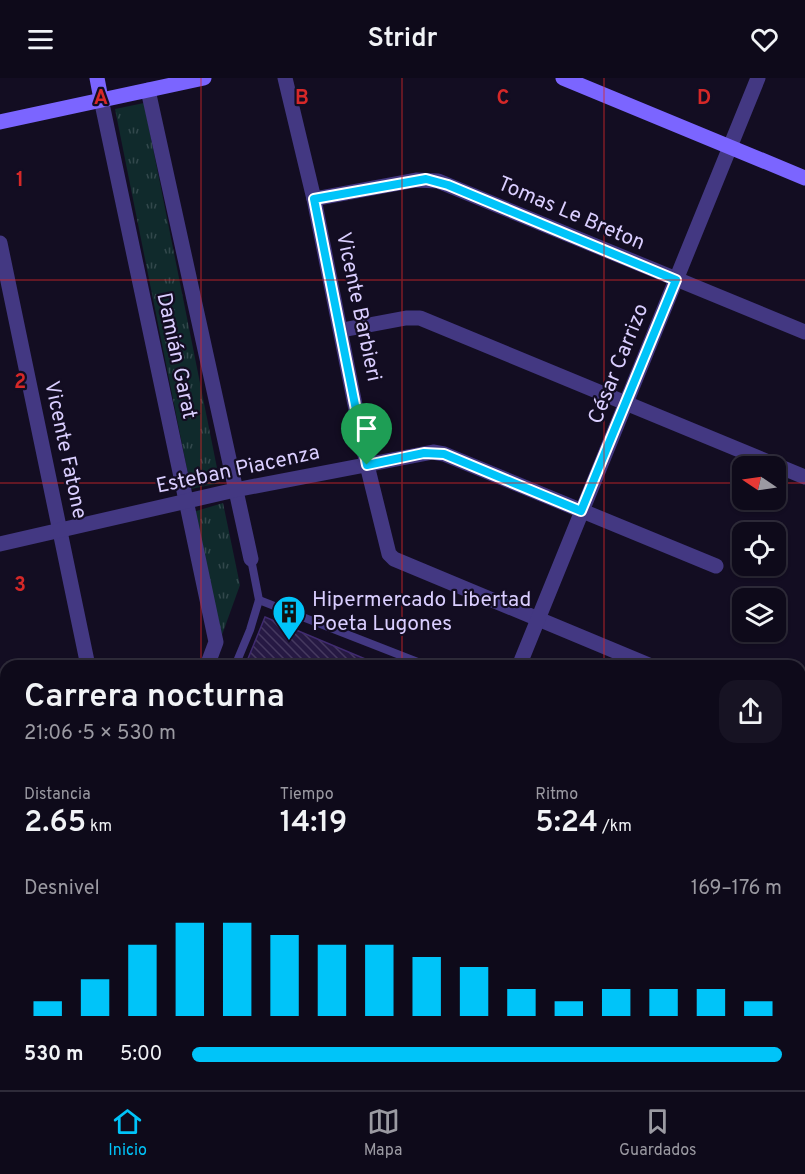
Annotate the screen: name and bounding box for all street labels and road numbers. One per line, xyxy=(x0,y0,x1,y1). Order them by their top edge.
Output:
street label: Tomas Le Breton xyxy=(493,171,649,257)
street label: Vicente Barbieri xyxy=(329,230,387,384)
street label: Damián Garat xyxy=(149,290,203,422)
street label: César Carrizo xyxy=(583,300,655,428)
street label: Vicente Fatone xyxy=(37,379,93,521)
street label: Esteban Piacenza xyxy=(154,439,322,501)

